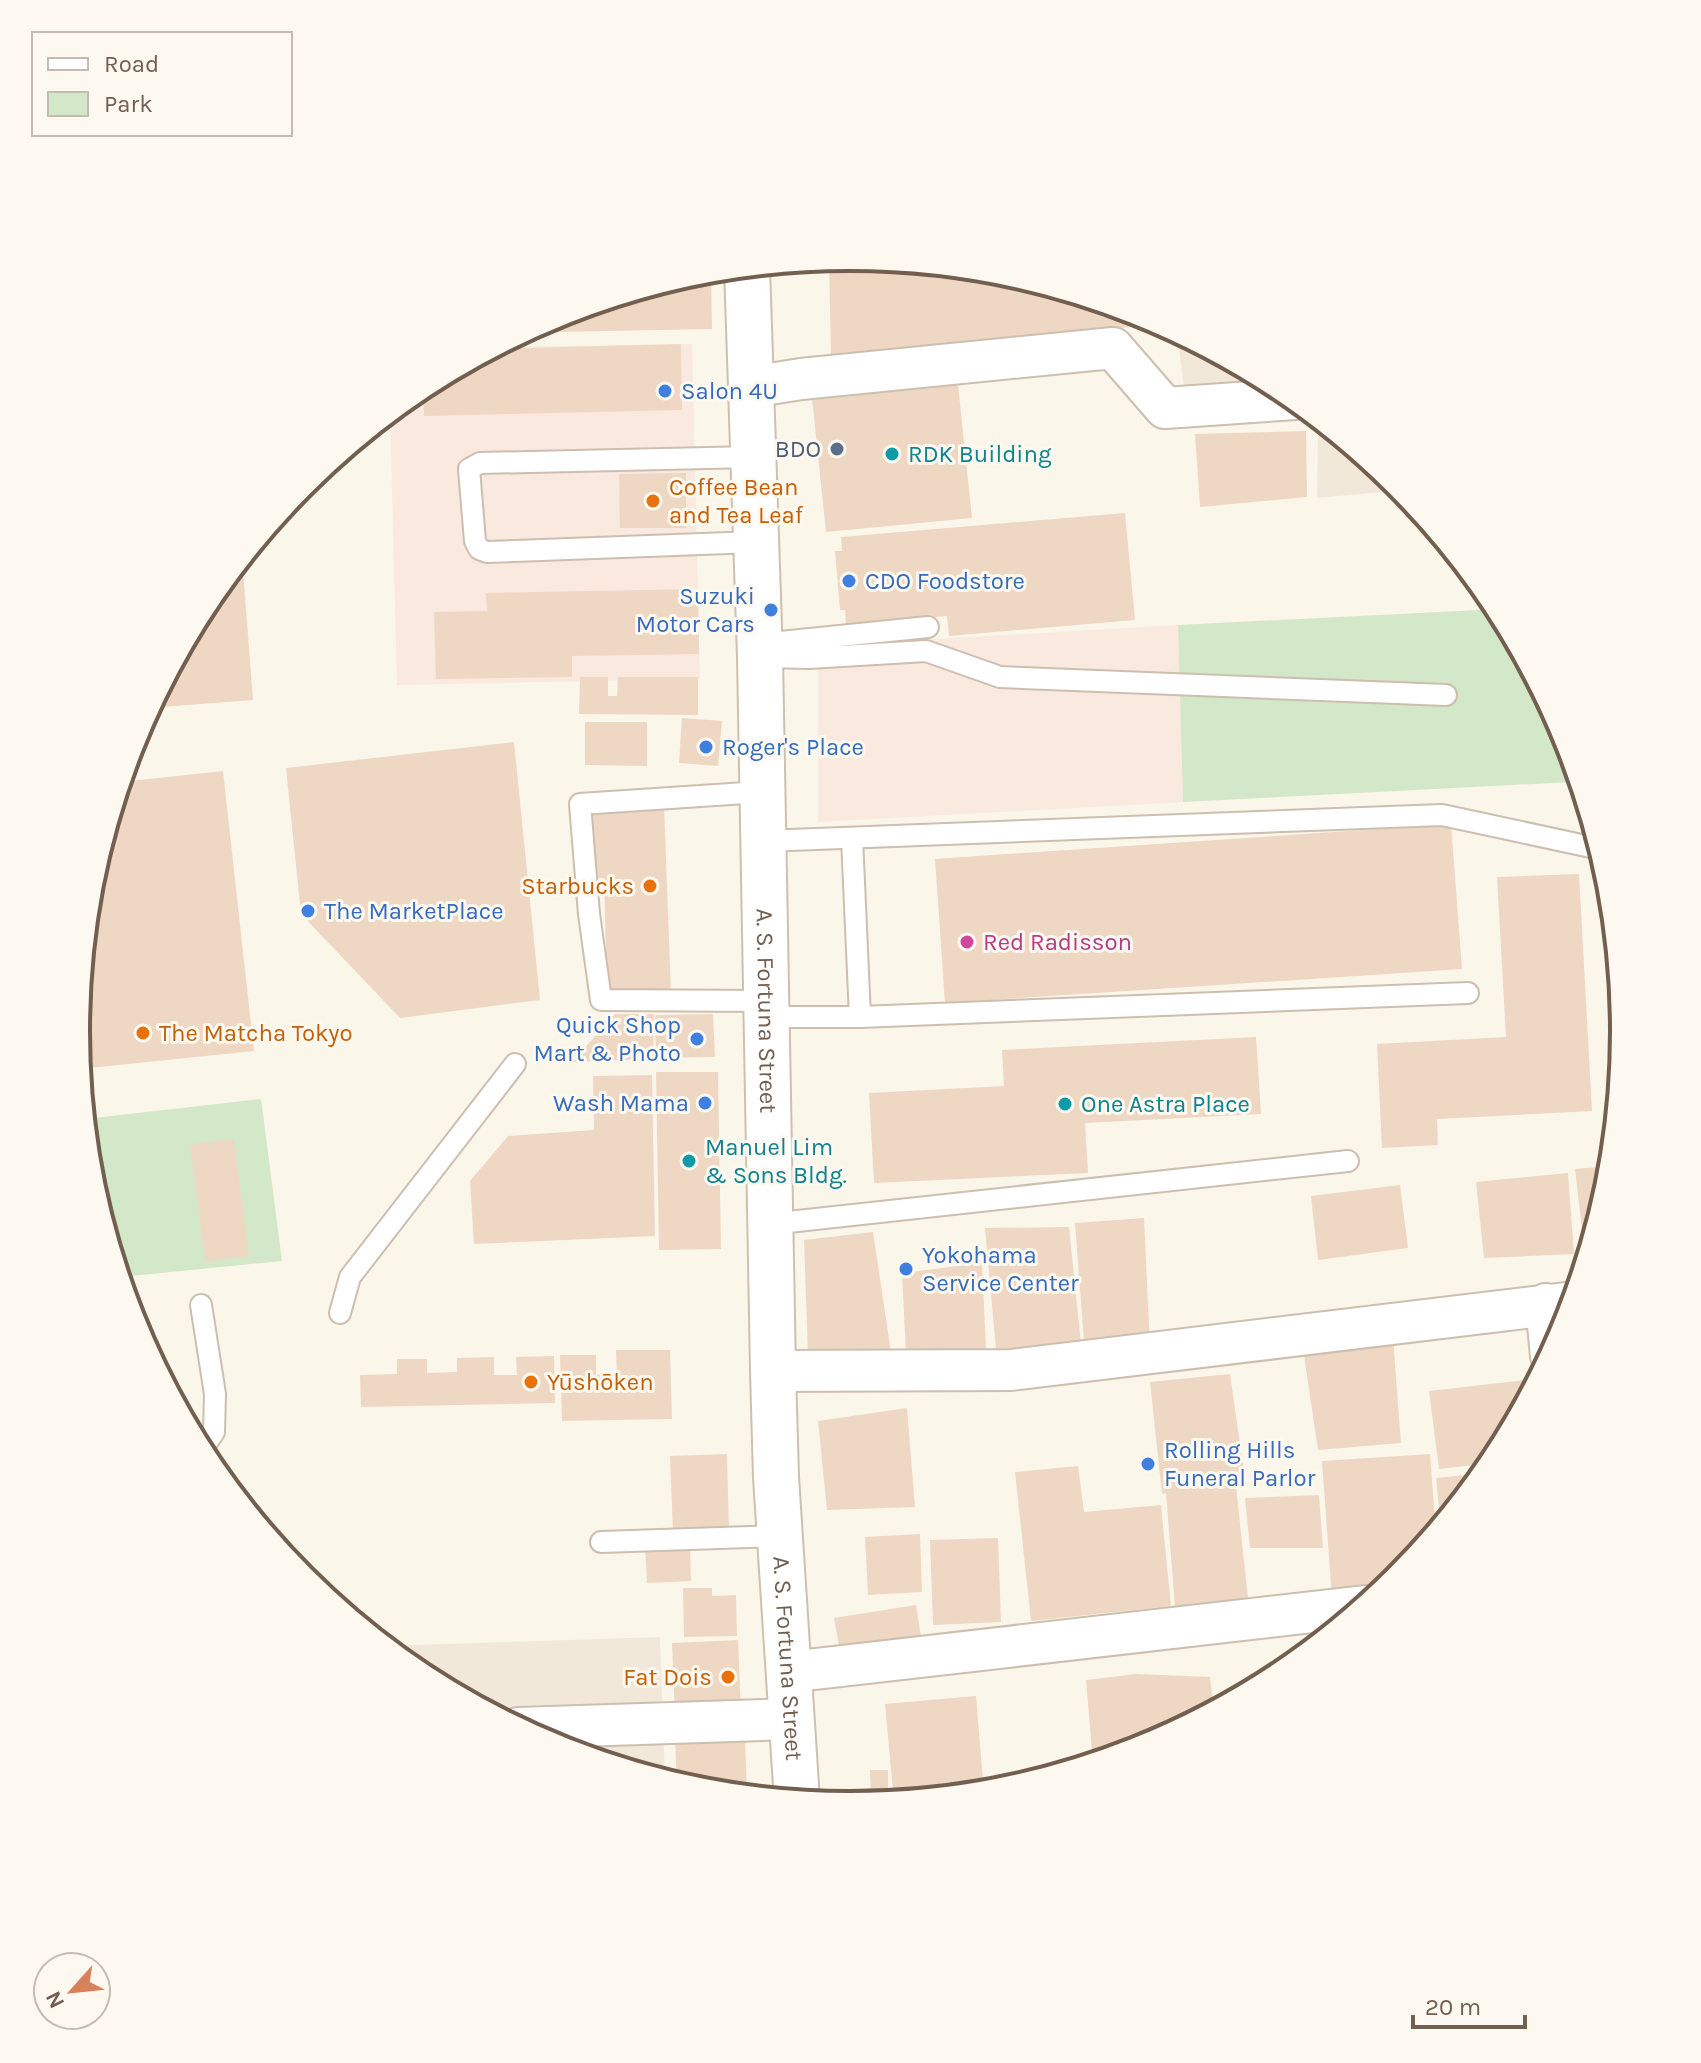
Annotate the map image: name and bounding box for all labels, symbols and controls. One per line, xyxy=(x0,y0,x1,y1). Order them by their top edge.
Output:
legend xyxy=(32,32,292,136)
text: Road xyxy=(104,50,159,78)
text: Park xyxy=(104,90,153,118)
place label: Salon 4U xyxy=(681,377,778,405)
marker: Salon 4U xyxy=(656,382,674,400)
place label: BDO xyxy=(775,435,821,463)
marker: BDO xyxy=(828,440,846,458)
place label: RDK Building xyxy=(908,440,1052,468)
marker: RDK Building xyxy=(883,445,901,463)
place label: Coffee Bean and Tea Leaf xyxy=(669,473,804,529)
marker: Coffee Bean and Tea Leaf xyxy=(644,492,662,510)
place label: CDO Foodstore xyxy=(865,567,1025,595)
marker: CDO Foodstore xyxy=(840,572,858,590)
place label: Suzuki Motor Cars xyxy=(636,582,755,638)
marker: Suzuki Motor Cars xyxy=(762,601,780,619)
place label: Roger's Place xyxy=(722,733,864,761)
marker: Roger's Place xyxy=(697,738,715,756)
place label: Starbucks xyxy=(521,872,634,900)
marker: Starbucks xyxy=(641,877,659,895)
place label: The MarketPlace xyxy=(324,897,504,925)
marker: The MarketPlace xyxy=(299,902,317,920)
street label: A. S. Fortuna Street xyxy=(751,908,782,1113)
place label: Red Radisson xyxy=(983,928,1132,956)
marker: Red Radisson xyxy=(958,933,976,951)
place label: Quick Shop Mart & Photo xyxy=(533,1011,681,1067)
place label: The Matcha Tokyo xyxy=(159,1019,353,1047)
marker: The Matcha Tokyo xyxy=(134,1024,152,1042)
marker: Quick Shop Mart & Photo xyxy=(688,1030,706,1048)
place label: Wash Mama xyxy=(553,1089,689,1117)
place label: One Astra Place xyxy=(1081,1090,1250,1118)
marker: Wash Mama xyxy=(696,1094,714,1112)
marker: One Astra Place xyxy=(1056,1095,1074,1113)
place label: Manuel Lim & Sons Bldg. xyxy=(705,1133,847,1189)
marker: Manuel Lim & Sons Bldg. xyxy=(680,1152,698,1170)
place label: Yokohama Service Center xyxy=(922,1241,1079,1297)
marker: Yokohama Service Center xyxy=(897,1260,915,1278)
place label: Yūshōken xyxy=(547,1368,654,1396)
marker: Yūshōken xyxy=(522,1373,540,1391)
place label: Rolling Hills Funeral Parlor xyxy=(1164,1436,1316,1492)
marker: Rolling Hills Funeral Parlor xyxy=(1139,1455,1157,1473)
street label: A. S. Fortuna Street xyxy=(767,1555,808,1761)
place label: Fat Dois xyxy=(623,1663,712,1691)
marker: Fat Dois xyxy=(719,1668,737,1686)
north arrow xyxy=(32,1951,112,2031)
scale bar xyxy=(1413,1979,1525,2029)
text: N xyxy=(40,1987,70,2013)
text: 20 m xyxy=(1425,1993,1481,2021)

